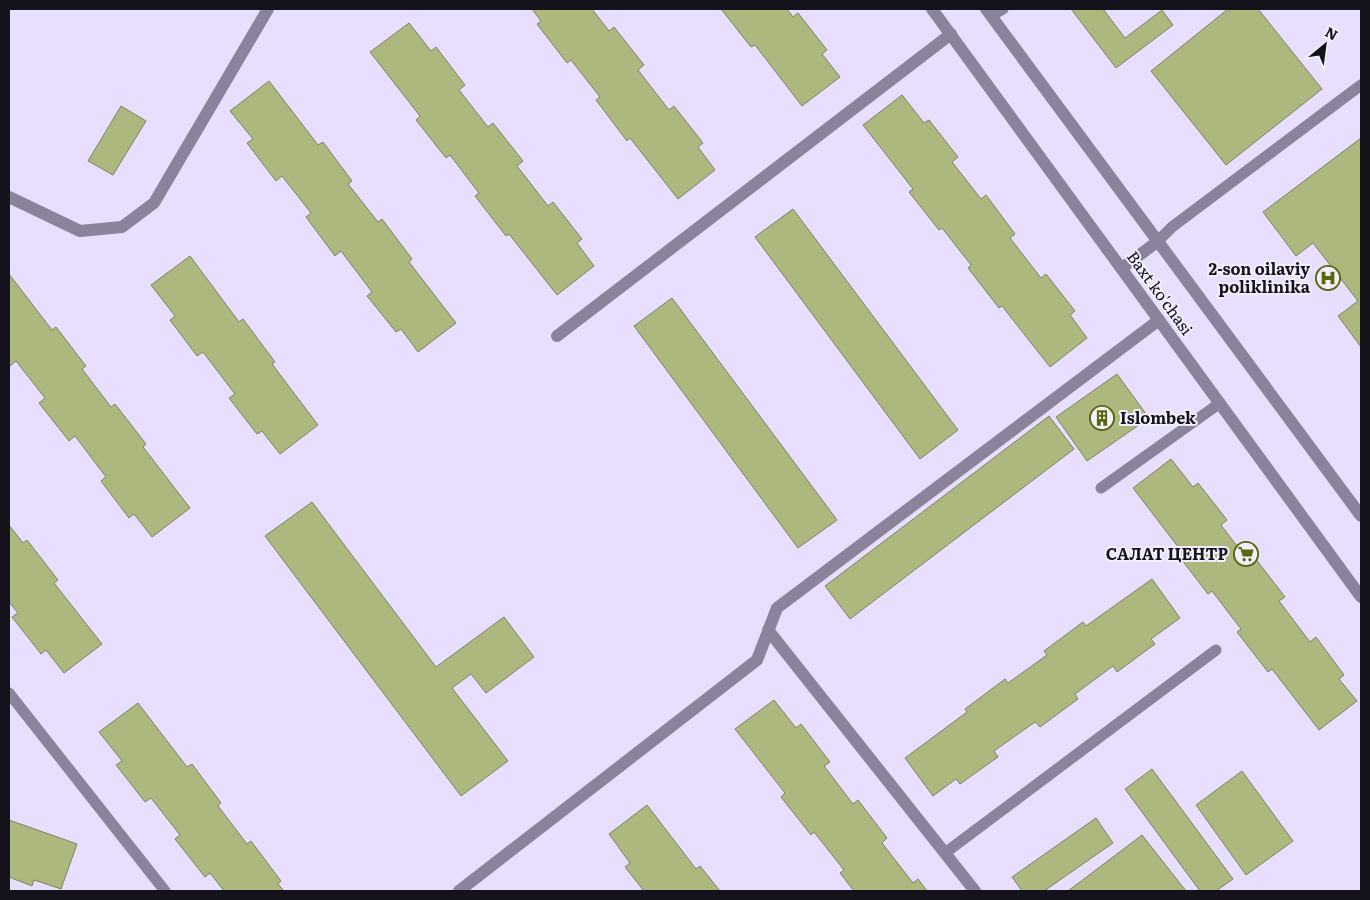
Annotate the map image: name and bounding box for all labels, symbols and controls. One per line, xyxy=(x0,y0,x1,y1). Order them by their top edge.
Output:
north arrow xyxy=(1300,20,1350,70)
text: N xyxy=(1322,21,1342,44)
street label: Baxt ko'chasi xyxy=(1122,245,1200,340)
place label: 2-son oilaviy poliklinika xyxy=(1209,256,1311,298)
hospital icon: 2-son oilaviy poliklinika xyxy=(1315,265,1341,291)
building icon: Islombek xyxy=(1089,405,1115,431)
place label: Islombek xyxy=(1120,405,1196,429)
place label: САЛАТ ЦЕНТР xyxy=(1106,541,1229,565)
supermarket icon: САЛАТ ЦЕНТР xyxy=(1233,541,1259,567)

